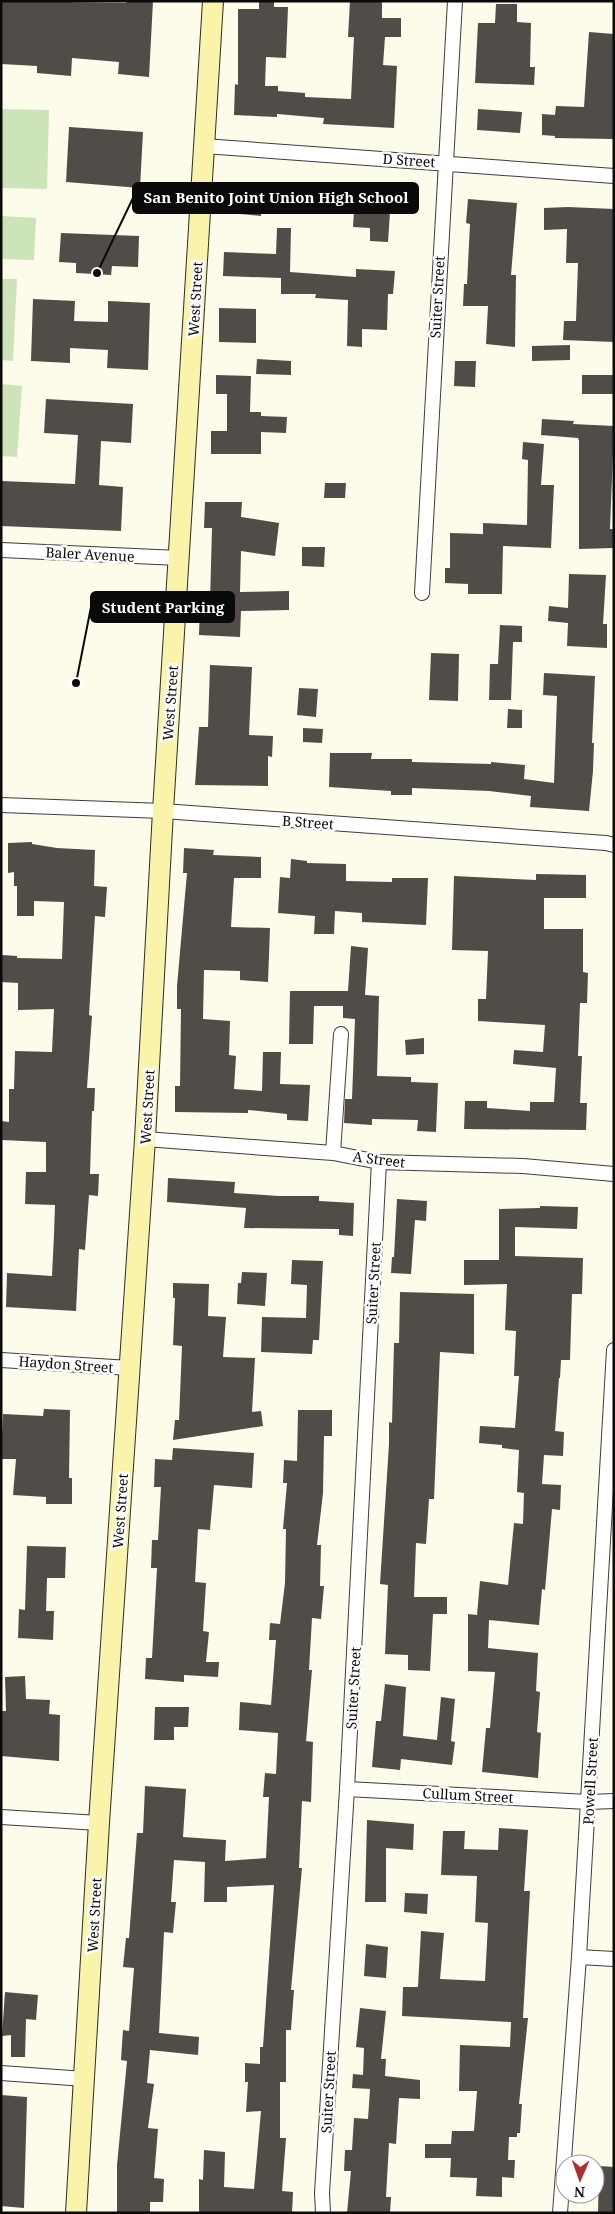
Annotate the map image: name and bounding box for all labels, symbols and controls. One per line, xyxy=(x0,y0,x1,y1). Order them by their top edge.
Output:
street label: D Street xyxy=(382,149,436,171)
callout: San Benito Joint Union High School xyxy=(133,183,418,213)
text: San Benito Joint Union High School xyxy=(144,187,409,207)
street label: Suiter Street xyxy=(425,255,449,339)
street label: West Street xyxy=(184,261,206,337)
street label: Baler Avenue xyxy=(45,542,135,566)
callout: Student Parking xyxy=(91,592,234,622)
text: Student Parking xyxy=(102,597,225,617)
street label: West Street xyxy=(158,665,182,741)
street label: B Street xyxy=(281,811,335,833)
street label: West Street xyxy=(136,1069,158,1145)
street label: A Street xyxy=(352,1146,406,1172)
street label: Suiter Street xyxy=(361,1241,385,1325)
street label: Haydon Street xyxy=(18,1351,114,1377)
street label: West Street xyxy=(108,1473,132,1549)
street label: Suiter Street xyxy=(341,1646,365,1730)
street label: Powell Street xyxy=(578,1737,602,1825)
street label: Cullum Street xyxy=(422,1783,514,1807)
street label: West Street xyxy=(83,1877,105,1953)
street label: Suiter Street xyxy=(316,2050,340,2134)
north arrow xyxy=(555,2154,605,2204)
text: N xyxy=(574,2183,585,2202)

